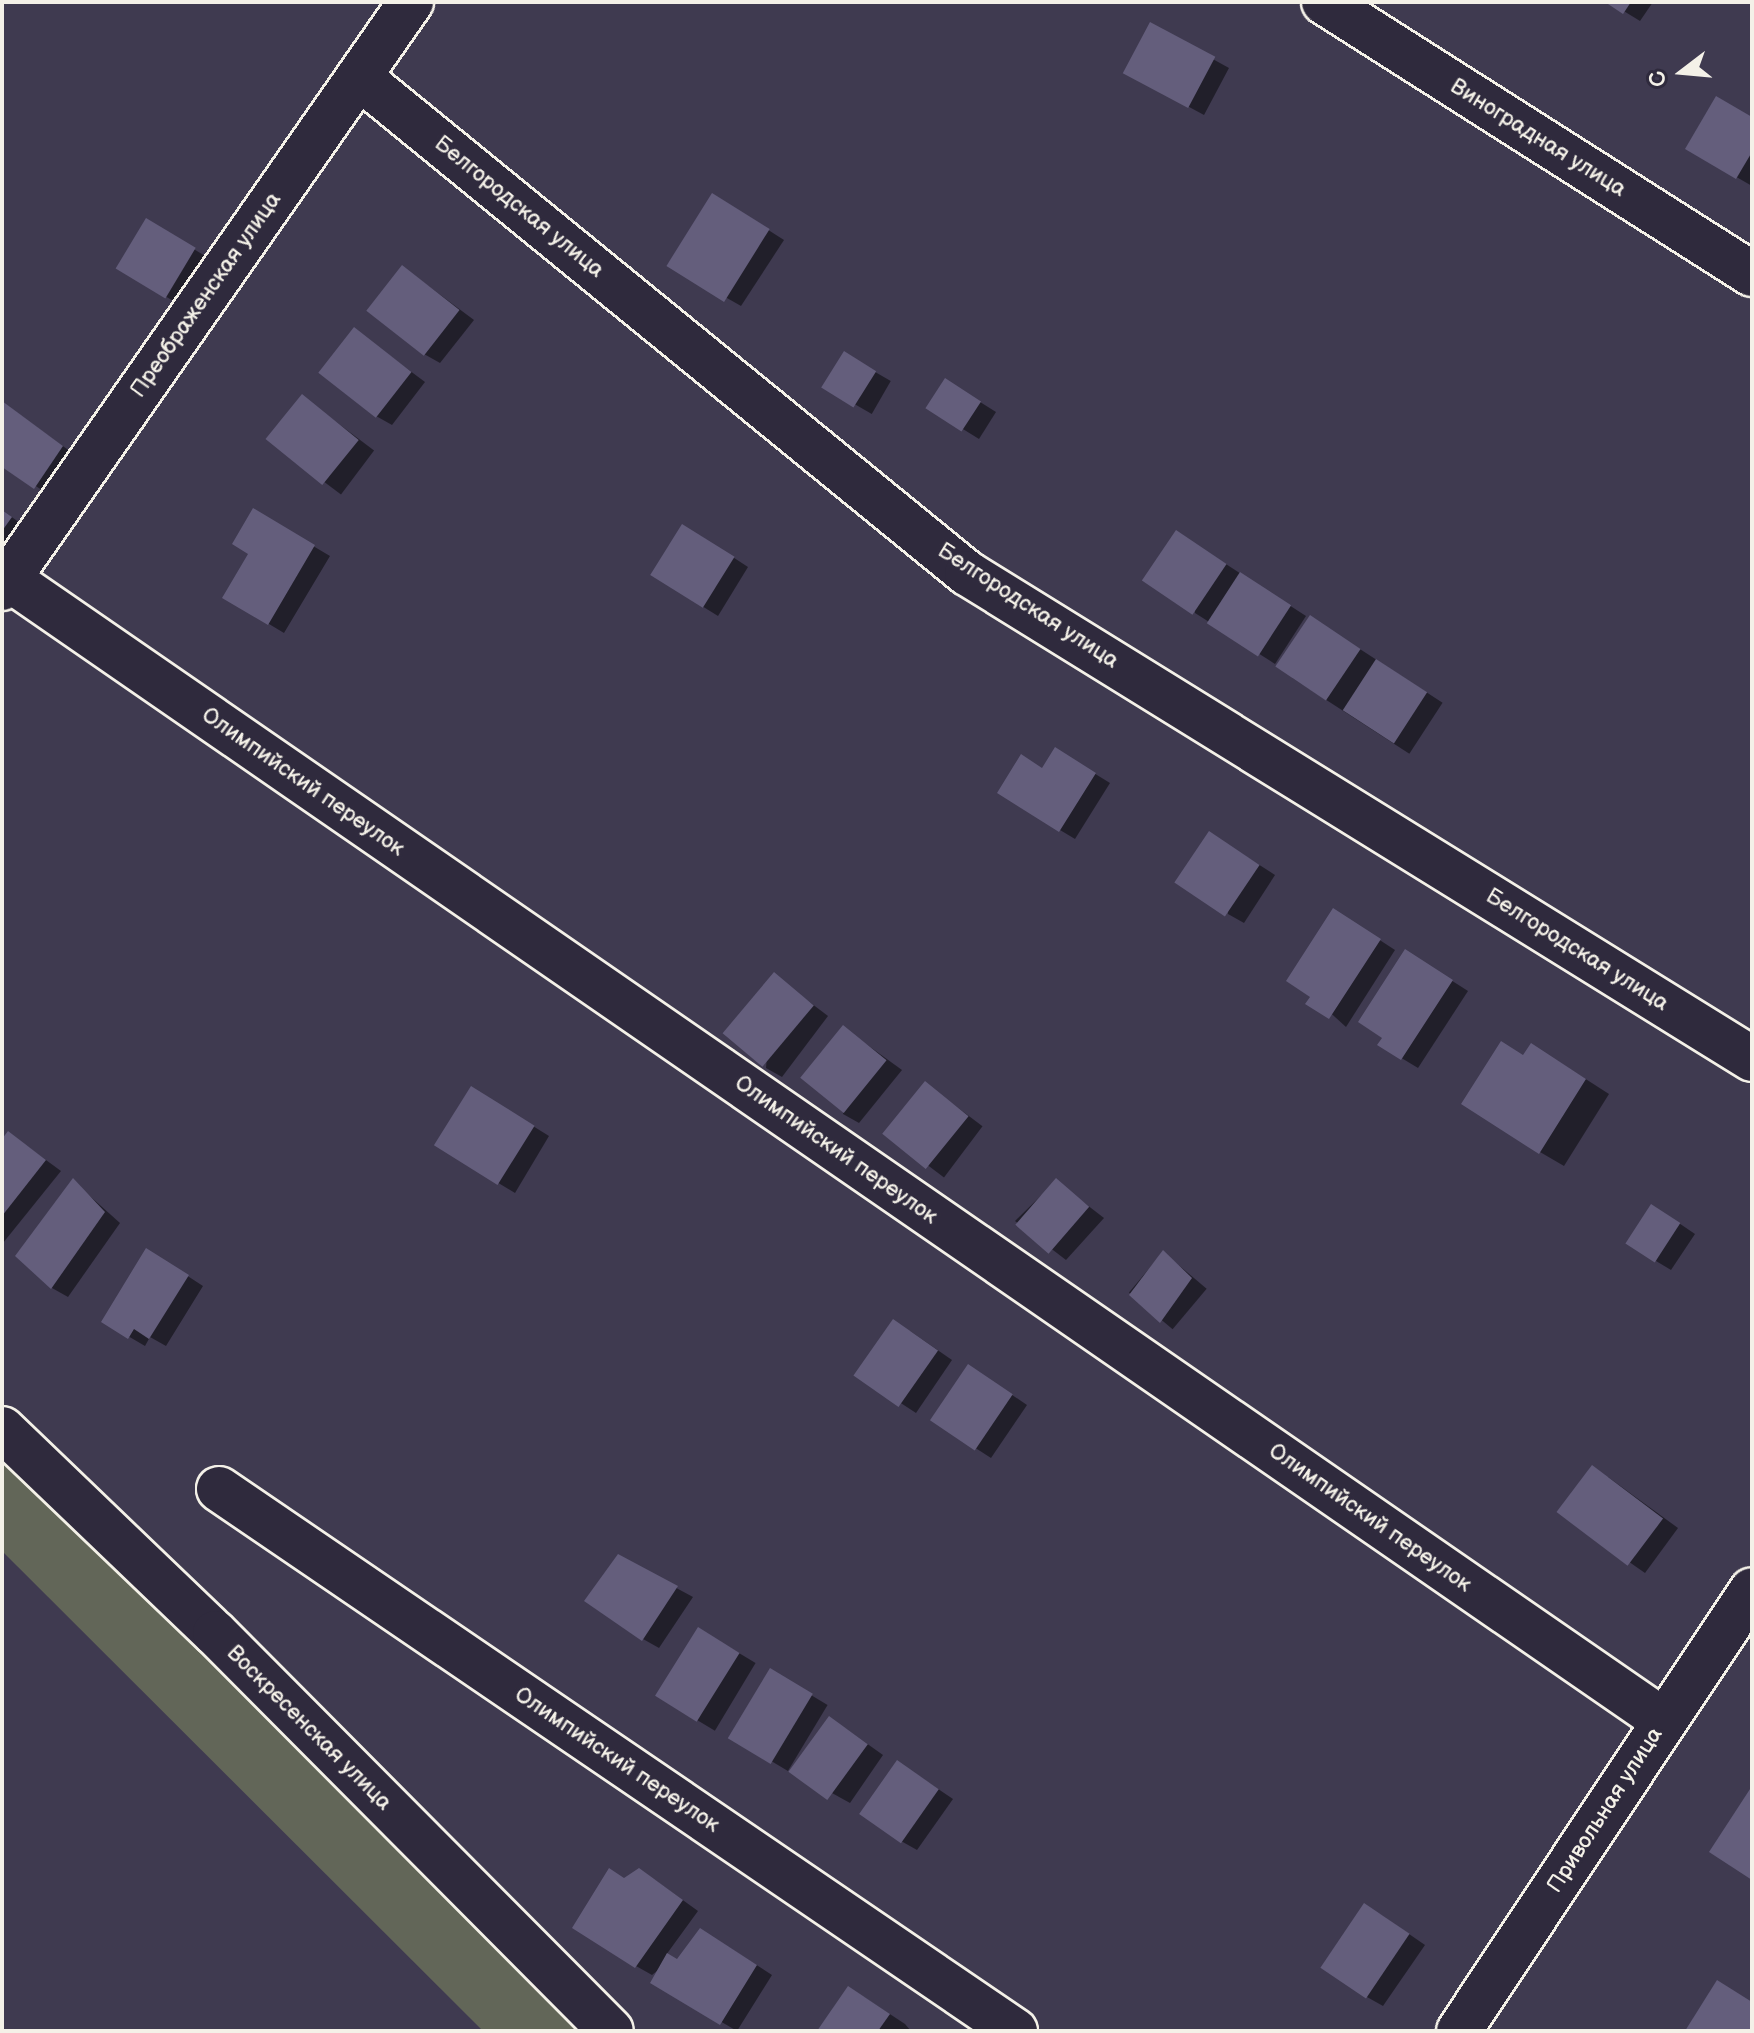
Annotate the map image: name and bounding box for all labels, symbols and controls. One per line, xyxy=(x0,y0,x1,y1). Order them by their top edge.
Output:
north arrow xyxy=(1642,32,1722,112)
text: С xyxy=(1643,68,1674,90)
street label: Виноградная улица xyxy=(1445,73,1631,203)
street label: Белгородская улица xyxy=(429,131,609,283)
street label: Преображенская улица xyxy=(125,187,287,403)
street label: Белгородская улица xyxy=(933,538,1123,674)
street label: Олимпийский переулок xyxy=(197,702,409,862)
street label: Белгородская улица xyxy=(1481,883,1673,1017)
street label: Олимпийский переулок xyxy=(730,1070,942,1230)
street label: Олимпийский переулок xyxy=(1264,1438,1476,1598)
street label: Воскресенская улица xyxy=(221,1640,397,1816)
street label: Олимпийский переулок xyxy=(510,1682,724,1838)
street label: Привольная улица xyxy=(1542,1722,1668,1898)

